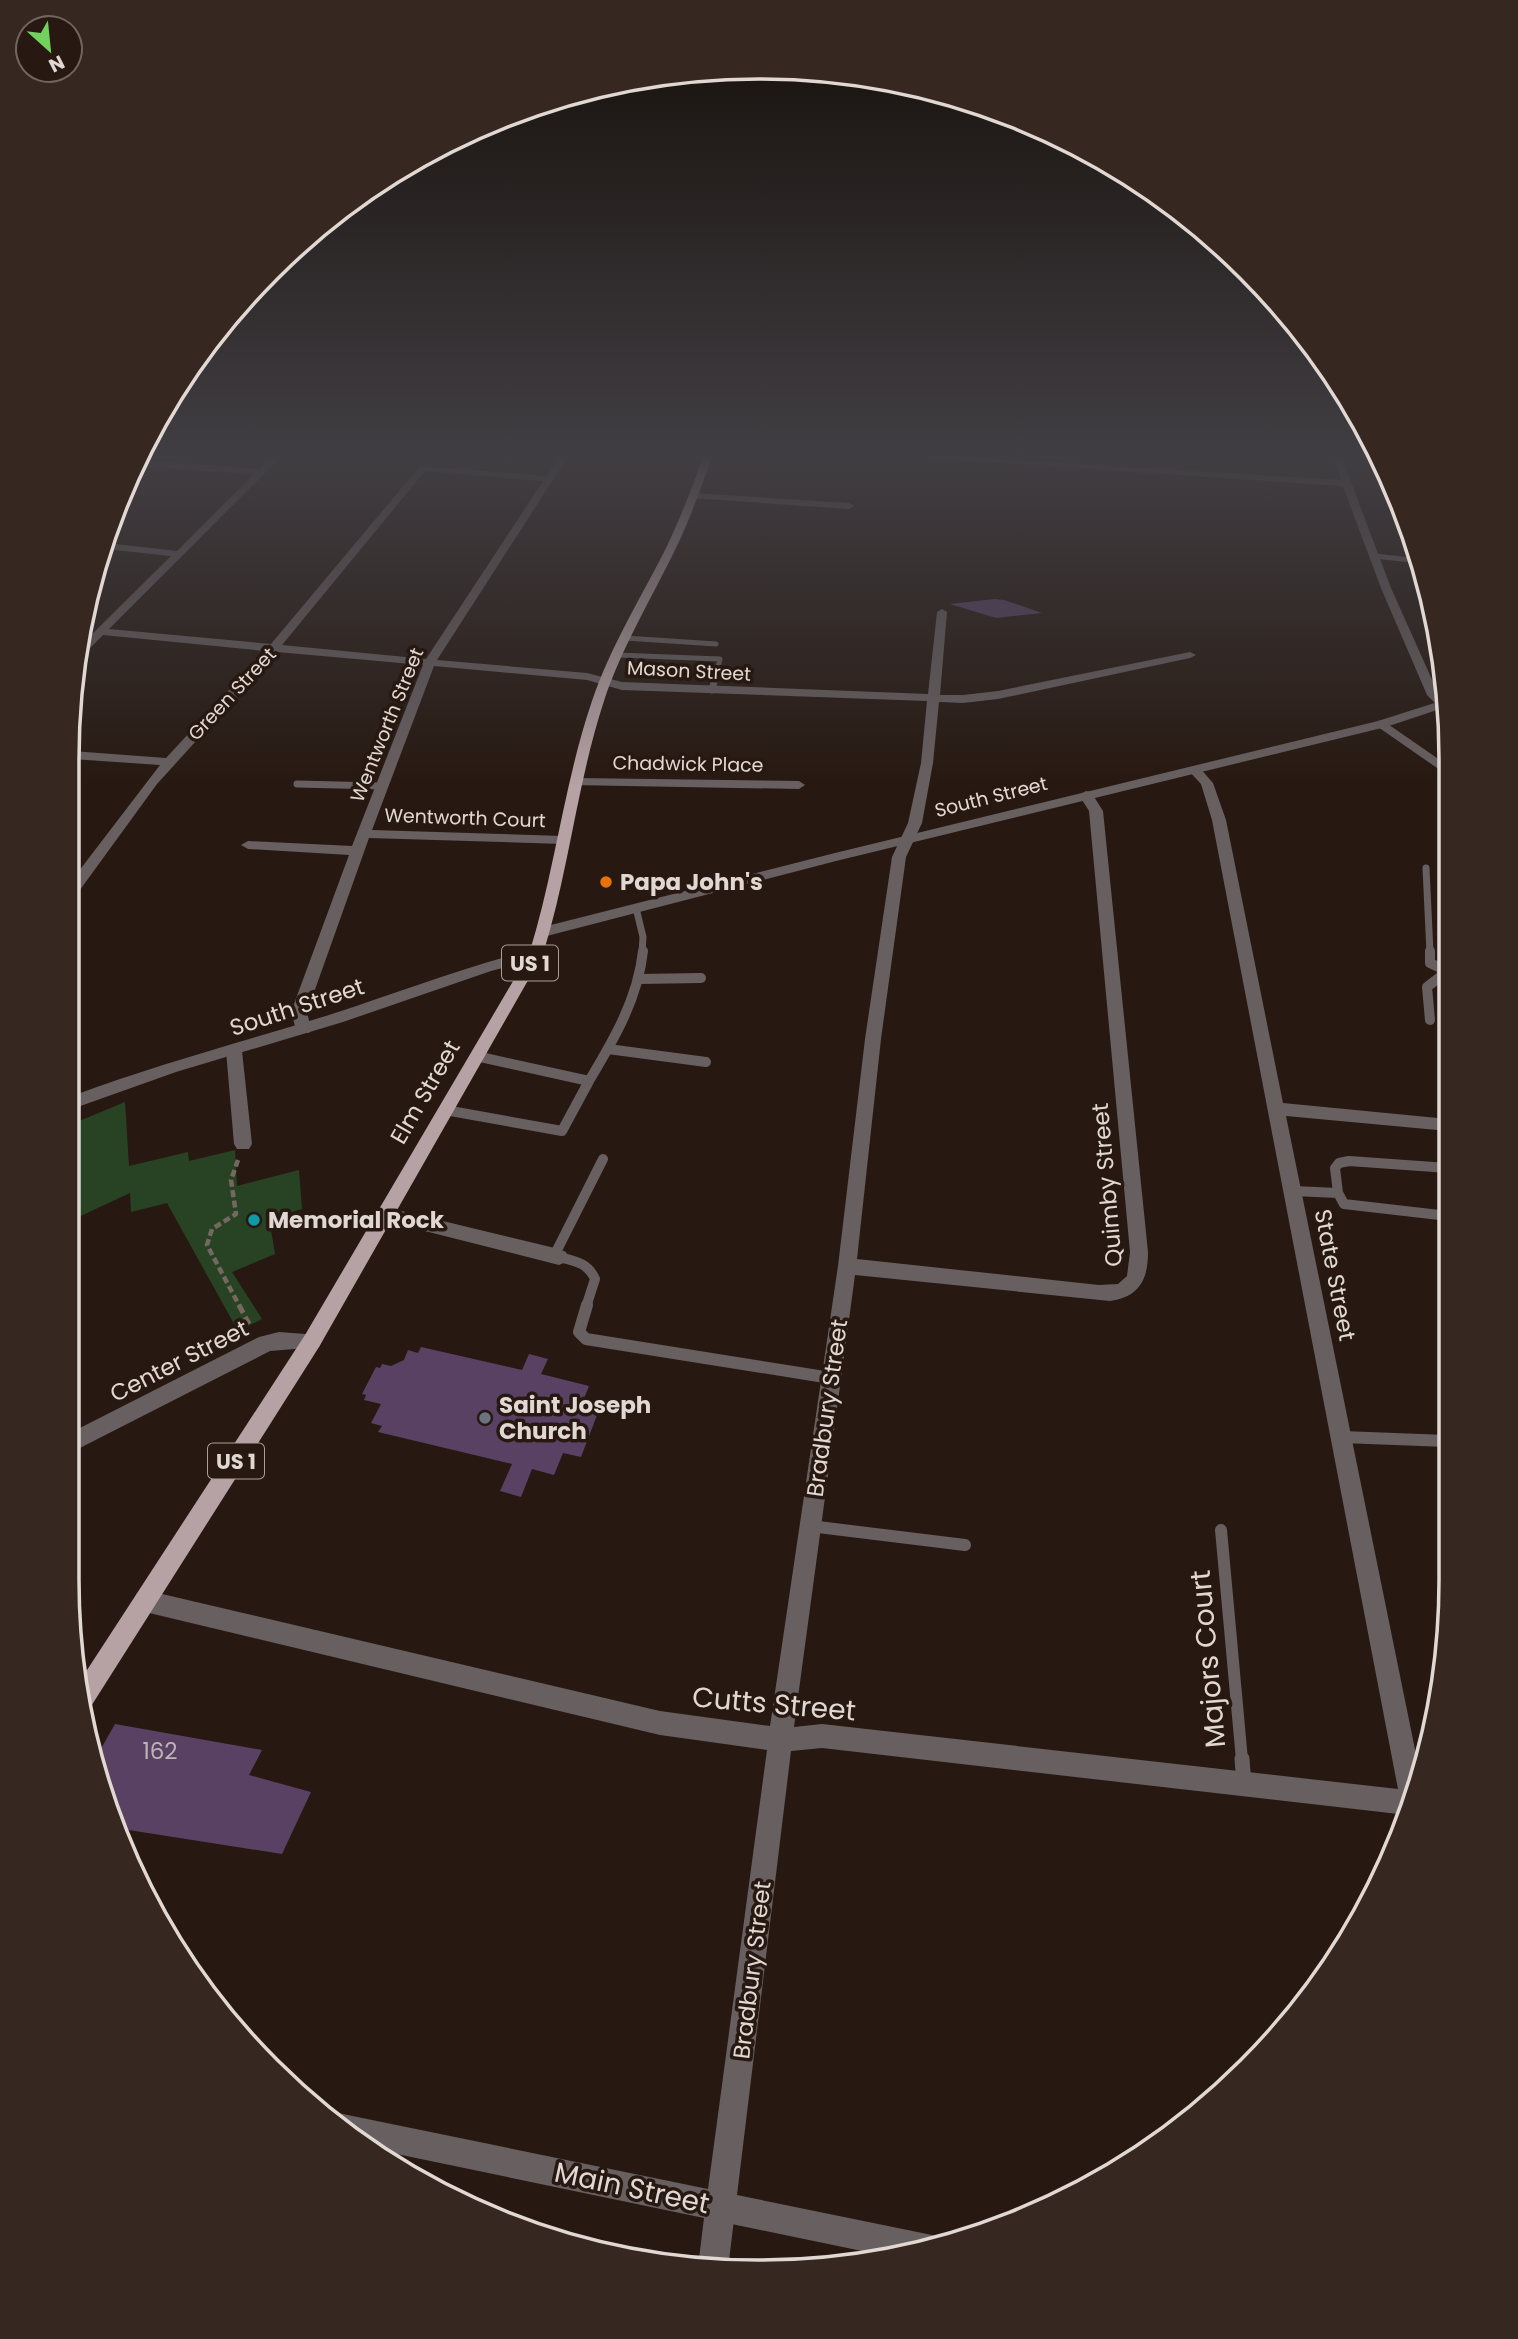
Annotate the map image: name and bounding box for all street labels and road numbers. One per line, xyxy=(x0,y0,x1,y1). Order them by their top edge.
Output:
street label: Green Street xyxy=(182,641,282,746)
street label: Wentworth Street xyxy=(344,644,430,806)
street label: Mason Street xyxy=(626,654,752,688)
street label: Chadwick Place xyxy=(612,749,764,779)
street label: South Street xyxy=(932,770,1050,824)
street label: Wentworth Court xyxy=(384,802,546,834)
road number: US 1 xyxy=(502,946,558,981)
street label: South Street xyxy=(226,970,368,1044)
street label: Elm Street xyxy=(382,1034,468,1150)
street label: Quimby Street xyxy=(1084,1102,1130,1268)
street label: State Street xyxy=(1307,1206,1363,1344)
street label: Center Street xyxy=(104,1312,254,1410)
street label: Bradbury Street xyxy=(799,1317,855,1499)
road number: US 1 xyxy=(208,1444,264,1478)
street label: Majors Court xyxy=(1181,1568,1235,1750)
street label: Cutts Street xyxy=(691,1677,857,1731)
street label: Bradbury Street xyxy=(725,1879,779,2061)
street label: Main Street xyxy=(551,2153,713,2223)

